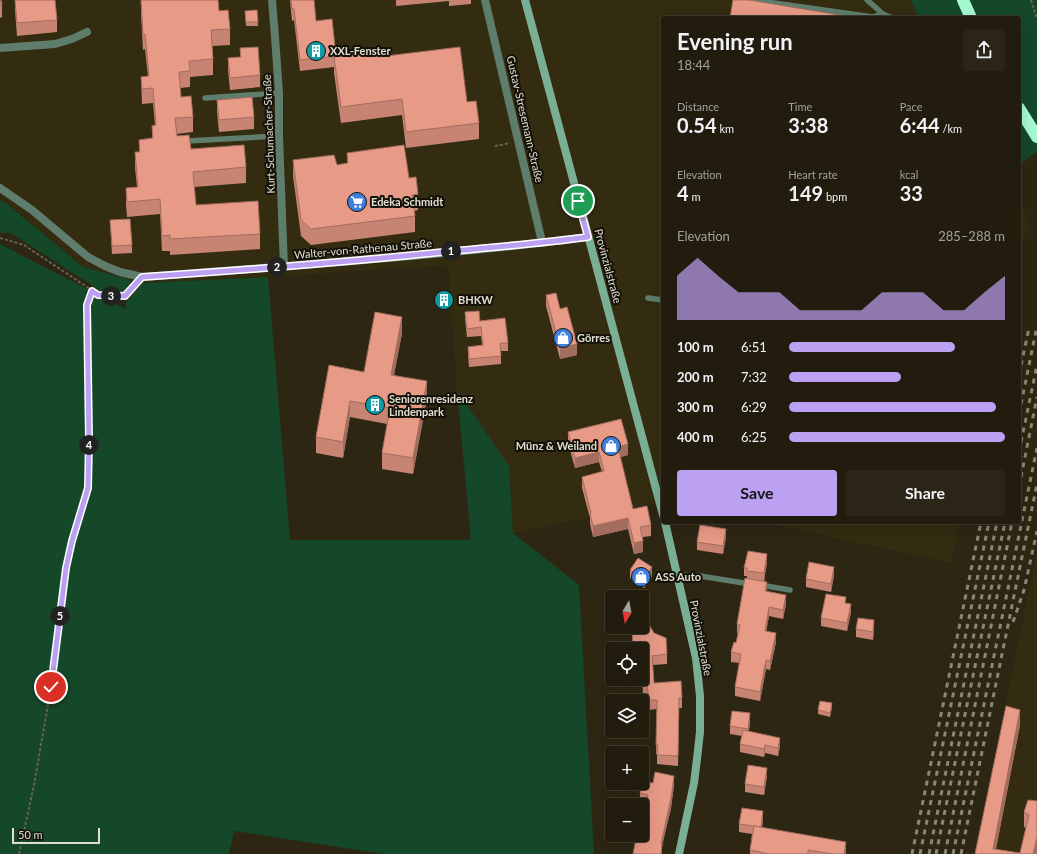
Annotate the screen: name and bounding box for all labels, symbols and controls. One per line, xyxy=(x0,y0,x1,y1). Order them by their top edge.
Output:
text: Evening run xyxy=(677,28,793,55)
button: share xyxy=(963,29,1005,71)
building icon: XXL-Fenster xyxy=(305,40,327,62)
place label: XXL-Fenster xyxy=(330,44,391,57)
street label: Gustav-Stresemann-Straße xyxy=(505,54,546,184)
text: 18:44 xyxy=(677,57,710,73)
street label: Kurt-Schumacher-Straße xyxy=(260,74,277,194)
text: Distance xyxy=(677,100,719,113)
text: Time xyxy=(788,100,812,113)
text: Pace xyxy=(900,100,923,113)
text: 0.54 xyxy=(677,113,717,137)
text: 3:38 xyxy=(788,113,828,137)
text: 6:44 xyxy=(900,113,940,137)
text: km xyxy=(717,122,734,135)
text: /km xyxy=(940,122,962,135)
text: Elevation xyxy=(677,168,722,181)
text: Heart rate xyxy=(788,168,838,181)
text: kcal xyxy=(900,168,918,181)
text: 4 xyxy=(677,181,689,205)
text: 149 xyxy=(788,181,823,205)
text: 33 xyxy=(900,181,923,205)
pin xyxy=(561,184,595,218)
icon: arrive xyxy=(567,190,589,212)
text: m xyxy=(689,190,700,203)
text: bpm xyxy=(823,190,847,203)
supermarket icon: Edeka Schmidt xyxy=(346,191,368,213)
place label: Edeka Schmidt xyxy=(371,195,444,208)
street label: Provinzialstraße xyxy=(592,227,625,305)
text: Elevation xyxy=(677,228,730,244)
text: 285–288 m xyxy=(938,228,1005,244)
street label: Walter-von-Rathenau Straße xyxy=(294,236,433,261)
pin: 1 xyxy=(441,241,461,261)
text: 1 xyxy=(448,244,454,257)
pin: 2 xyxy=(267,257,287,277)
text: 2 xyxy=(274,260,280,273)
pin: 3 xyxy=(101,286,121,306)
text: 3 xyxy=(108,289,114,302)
building icon: BHKW xyxy=(433,289,455,311)
place label: BHKW xyxy=(458,293,493,306)
shop icon: Görres xyxy=(552,327,574,349)
place label: Görres xyxy=(577,331,610,344)
text: 100 m xyxy=(677,339,714,355)
text: 6:51 xyxy=(741,339,767,355)
text: 200 m xyxy=(677,369,714,385)
text: 7:32 xyxy=(741,369,767,385)
place label: Seniorenresidenz Lindenpark xyxy=(389,392,473,418)
building icon: Seniorenresidenz Lindenpark xyxy=(364,394,386,416)
text: 300 m xyxy=(677,399,714,415)
text: 6:29 xyxy=(741,399,767,415)
text: 400 m xyxy=(677,429,714,445)
text: 6:25 xyxy=(741,429,767,445)
pin: 4 xyxy=(79,435,99,455)
shop icon: Münz & Weiland xyxy=(600,435,622,457)
text: 4 xyxy=(86,438,92,451)
place label: Münz & Weiland xyxy=(516,439,597,452)
button: Save xyxy=(677,470,837,516)
button: Share xyxy=(845,470,1005,516)
shop icon: ASS Auto xyxy=(630,566,652,588)
place label: ASS Auto xyxy=(654,570,701,583)
north arrow xyxy=(605,590,649,634)
map controls xyxy=(605,590,649,842)
street label: Provinzialstraße xyxy=(688,599,715,677)
pin: 5 xyxy=(50,606,70,626)
text: 5 xyxy=(57,609,63,622)
button: locate xyxy=(605,642,649,686)
pin xyxy=(34,670,68,704)
icon: check xyxy=(40,676,62,698)
button: layers xyxy=(605,694,649,738)
button: + xyxy=(605,746,649,790)
button: − xyxy=(605,798,649,842)
scale bar xyxy=(12,826,100,845)
text: 50 m xyxy=(18,828,43,841)

